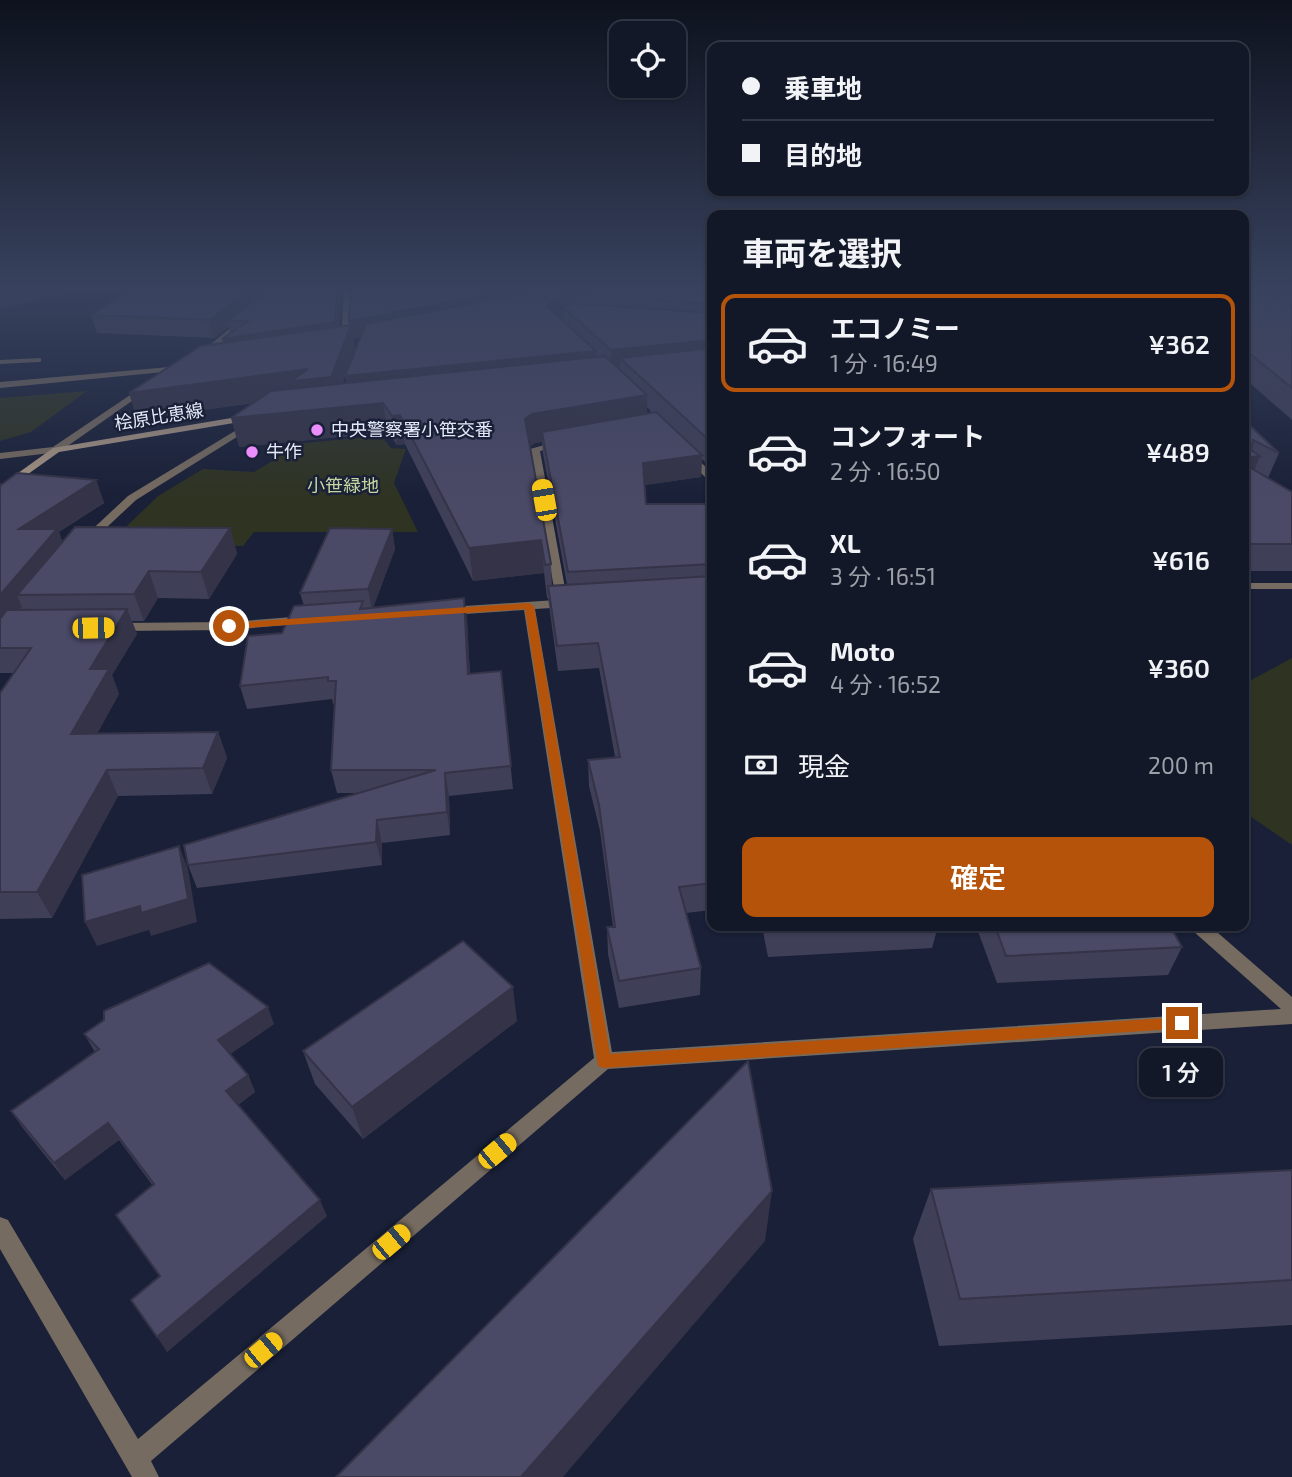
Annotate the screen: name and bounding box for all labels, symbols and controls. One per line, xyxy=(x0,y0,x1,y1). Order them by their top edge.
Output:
map controls xyxy=(609,21,686,98)
button: locate xyxy=(609,21,686,98)
text: 乗車地 xyxy=(784,72,862,103)
text: 目的地 xyxy=(784,139,862,170)
text: 車両を選択 xyxy=(742,233,902,271)
icon: car xyxy=(746,312,809,375)
text: エコノミー xyxy=(830,312,960,343)
text: ¥362 xyxy=(1149,328,1210,359)
text: 1 分 · 16:49 xyxy=(830,349,938,377)
street label: 桧原比恵線 xyxy=(113,398,205,434)
place label: 中央警察署小笹交番 xyxy=(331,418,493,440)
icon: car xyxy=(746,420,809,483)
text: コンフォート xyxy=(830,420,985,451)
marker: 中央警察署小笹交番 xyxy=(309,422,325,438)
text: ¥489 xyxy=(1146,436,1210,467)
place label: 牛作 xyxy=(266,440,302,462)
marker: 牛作 xyxy=(244,444,260,460)
text: 2 分 · 16:50 xyxy=(830,457,941,485)
park label: 小笹緑地 xyxy=(307,474,379,496)
car xyxy=(531,477,558,523)
text: XL xyxy=(830,527,861,558)
icon: car xyxy=(746,528,809,591)
text: ¥616 xyxy=(1152,544,1210,575)
text: 3 分 · 16:51 xyxy=(830,562,936,590)
route start xyxy=(213,610,245,642)
car xyxy=(72,617,115,639)
text: Moto xyxy=(830,635,895,666)
icon: car xyxy=(746,636,809,699)
text: ¥360 xyxy=(1147,652,1210,683)
text: 4 分 · 16:52 xyxy=(830,670,941,698)
icon: cash xyxy=(742,746,780,784)
text: 現金 xyxy=(798,750,850,781)
text: 200 m xyxy=(1148,751,1214,779)
button: 確定 xyxy=(742,837,1214,917)
route end xyxy=(1166,1007,1198,1039)
callout: 1 分 xyxy=(1140,1048,1224,1096)
text: 1 分 xyxy=(1162,1058,1200,1086)
car xyxy=(475,1129,520,1173)
car xyxy=(369,1220,414,1264)
car xyxy=(241,1328,286,1372)

